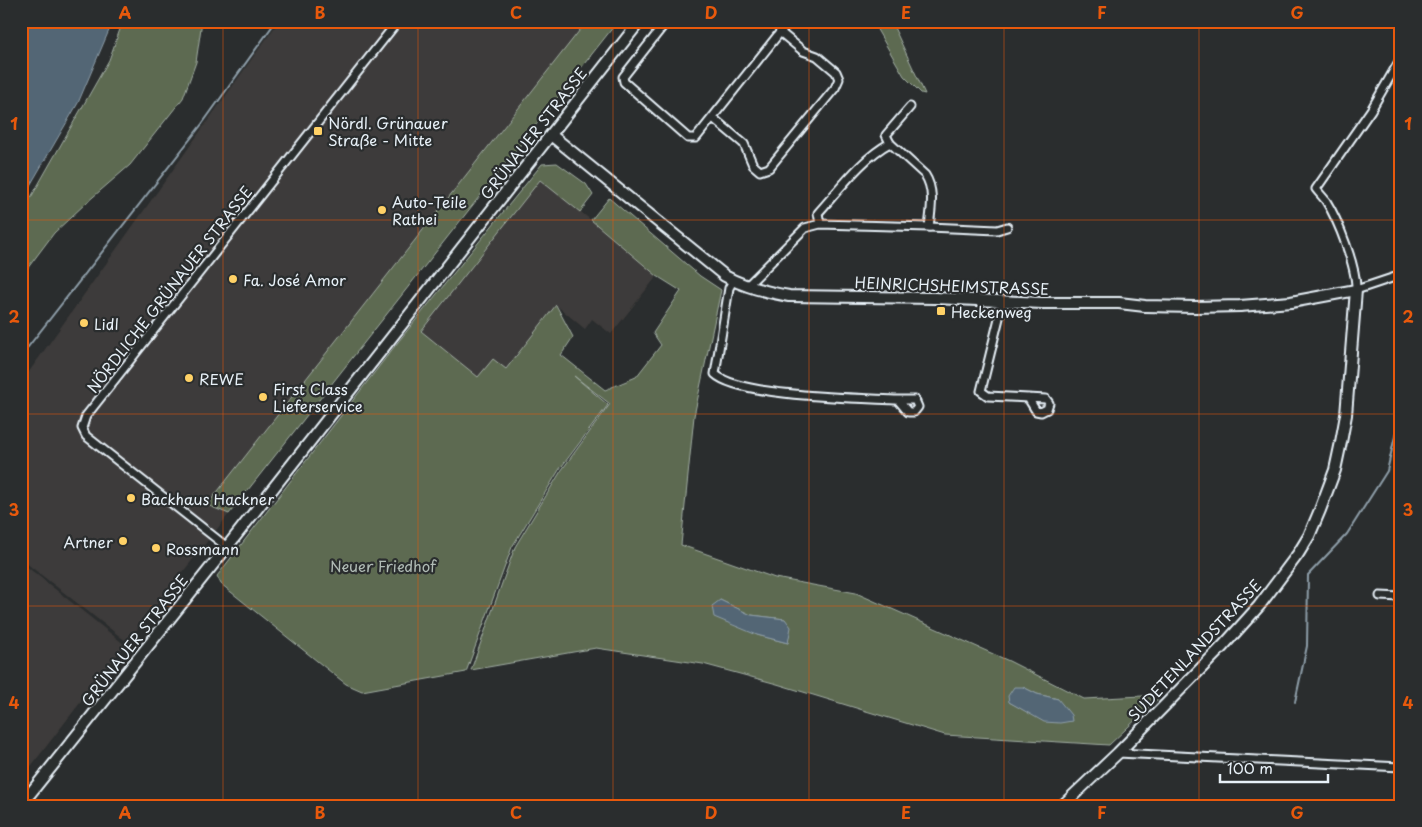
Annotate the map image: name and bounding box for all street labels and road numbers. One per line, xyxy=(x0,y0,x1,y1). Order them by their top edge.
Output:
street label: GRÜNAUER STRASSE xyxy=(474,62,592,204)
street label: NÖRDLICHE GRÜNAUER STRASSE xyxy=(81,181,257,397)
street label: HEINRICHSHEIMSTRASSE xyxy=(854,270,1050,300)
street label: GRÜNAUER STRASSE xyxy=(75,569,193,711)
street label: SUDETENLANDSTRASSE xyxy=(1122,574,1266,726)

